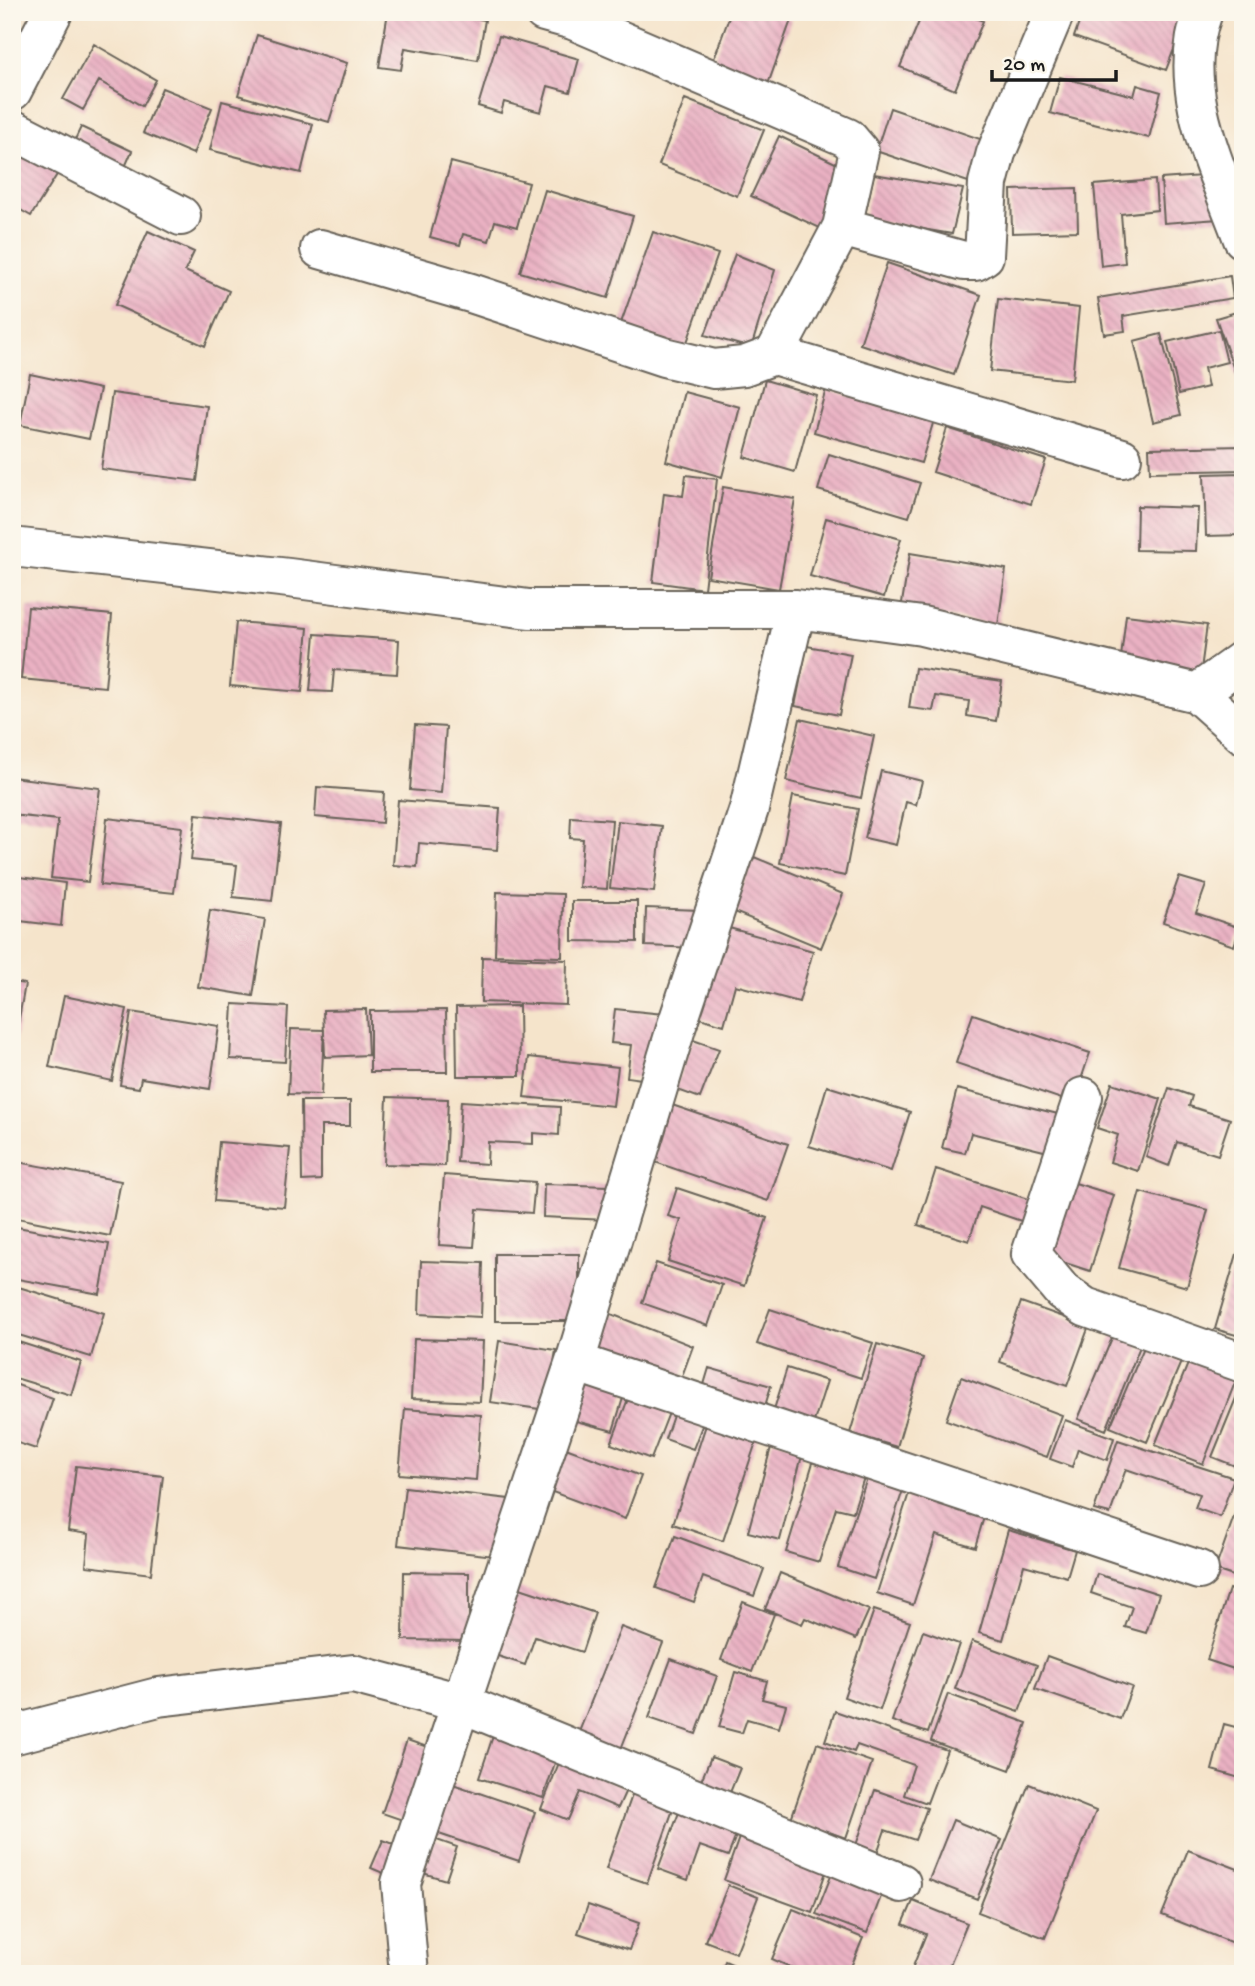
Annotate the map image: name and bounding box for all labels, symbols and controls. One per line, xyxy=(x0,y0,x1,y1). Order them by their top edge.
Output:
scale bar xyxy=(992,38,1117,82)
text: 20 m xyxy=(1003,54,1045,79)

